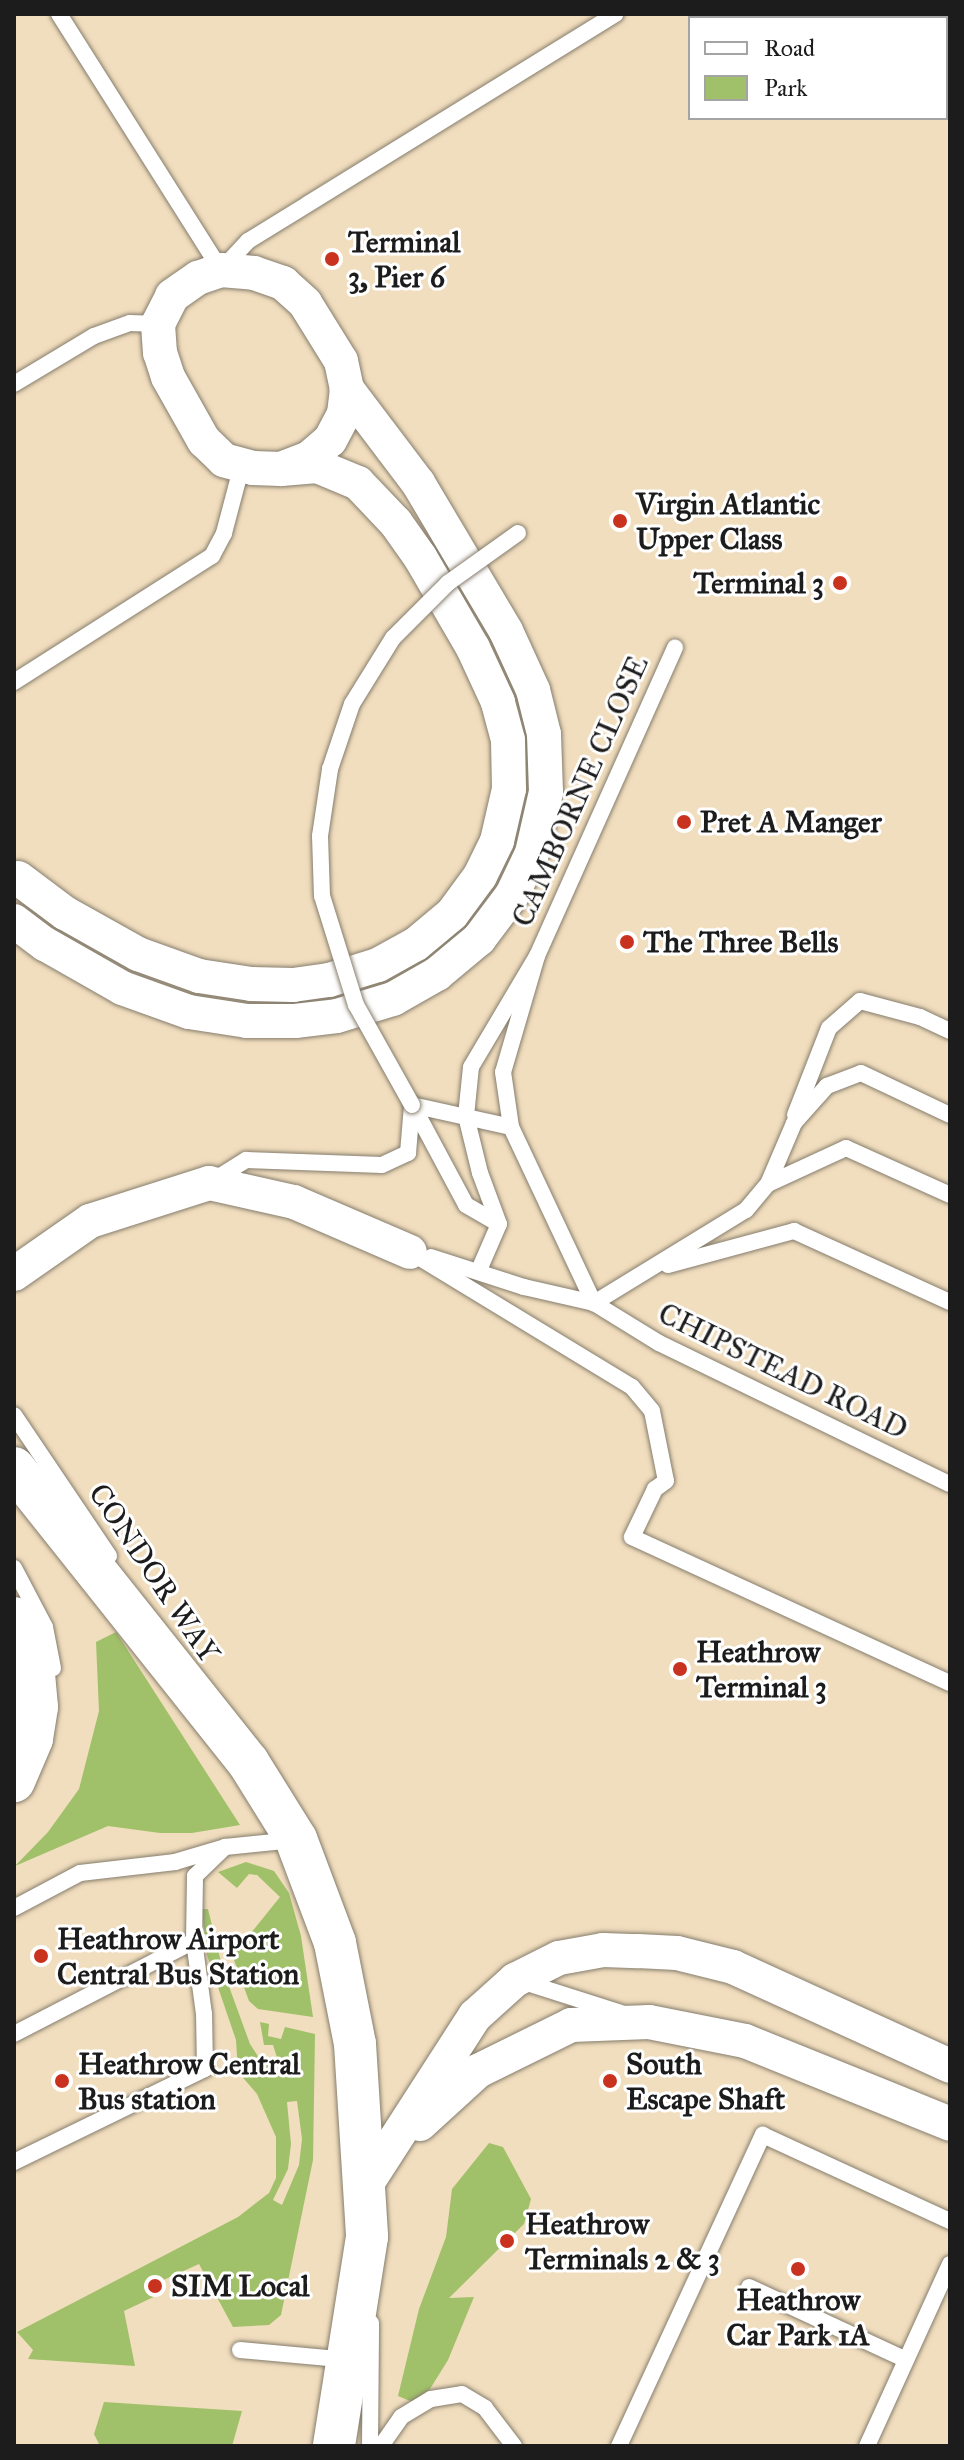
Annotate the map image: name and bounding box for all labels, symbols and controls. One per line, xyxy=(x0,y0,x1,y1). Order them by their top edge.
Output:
legend xyxy=(688,16,948,120)
text: Road xyxy=(764,33,815,63)
text: Park xyxy=(764,73,807,103)
place label: Terminal 3, Pier 6 xyxy=(348,224,460,294)
marker: Terminal 3, Pier 6 xyxy=(323,250,341,268)
place label: Virgin Atlantic Upper Class xyxy=(636,486,820,556)
marker: Virgin Atlantic Upper Class xyxy=(611,512,629,530)
place label: Terminal 3 xyxy=(693,565,824,601)
marker: Terminal 3 xyxy=(831,574,849,592)
street label: CAMBORNE CLOSE xyxy=(504,650,656,932)
place label: Pret A Manger xyxy=(700,804,882,840)
marker: Pret A Manger xyxy=(675,813,693,831)
place label: The Three Bells xyxy=(643,924,838,960)
marker: The Three Bells xyxy=(618,933,636,951)
street label: CHIPSTEAD ROAD xyxy=(652,1295,914,1447)
street label: CONDOR WAY xyxy=(81,1477,227,1669)
place label: Heathrow Terminal 3 xyxy=(696,1634,827,1704)
marker: Heathrow Terminal 3 xyxy=(671,1660,689,1678)
place label: Heathrow Airport Central Bus Station xyxy=(57,1921,299,1992)
marker: Heathrow Airport Central Bus Station xyxy=(32,1947,50,1965)
place label: Heathrow Central Bus station xyxy=(78,2046,300,2116)
place label: South Escape Shaft xyxy=(626,2046,785,2116)
marker: Heathrow Central Bus station xyxy=(53,2072,71,2090)
marker: South Escape Shaft xyxy=(601,2072,619,2090)
place label: Heathrow Terminals 2 & 3 xyxy=(525,2206,720,2276)
marker: Heathrow Terminals 2 & 3 xyxy=(496,2230,518,2252)
marker: Heathrow Car Park 1A xyxy=(789,2260,807,2278)
place label: SIM Local xyxy=(171,2268,309,2304)
marker: SIM Local xyxy=(146,2277,164,2295)
place label: Heathrow Car Park 1A xyxy=(726,2282,870,2352)

